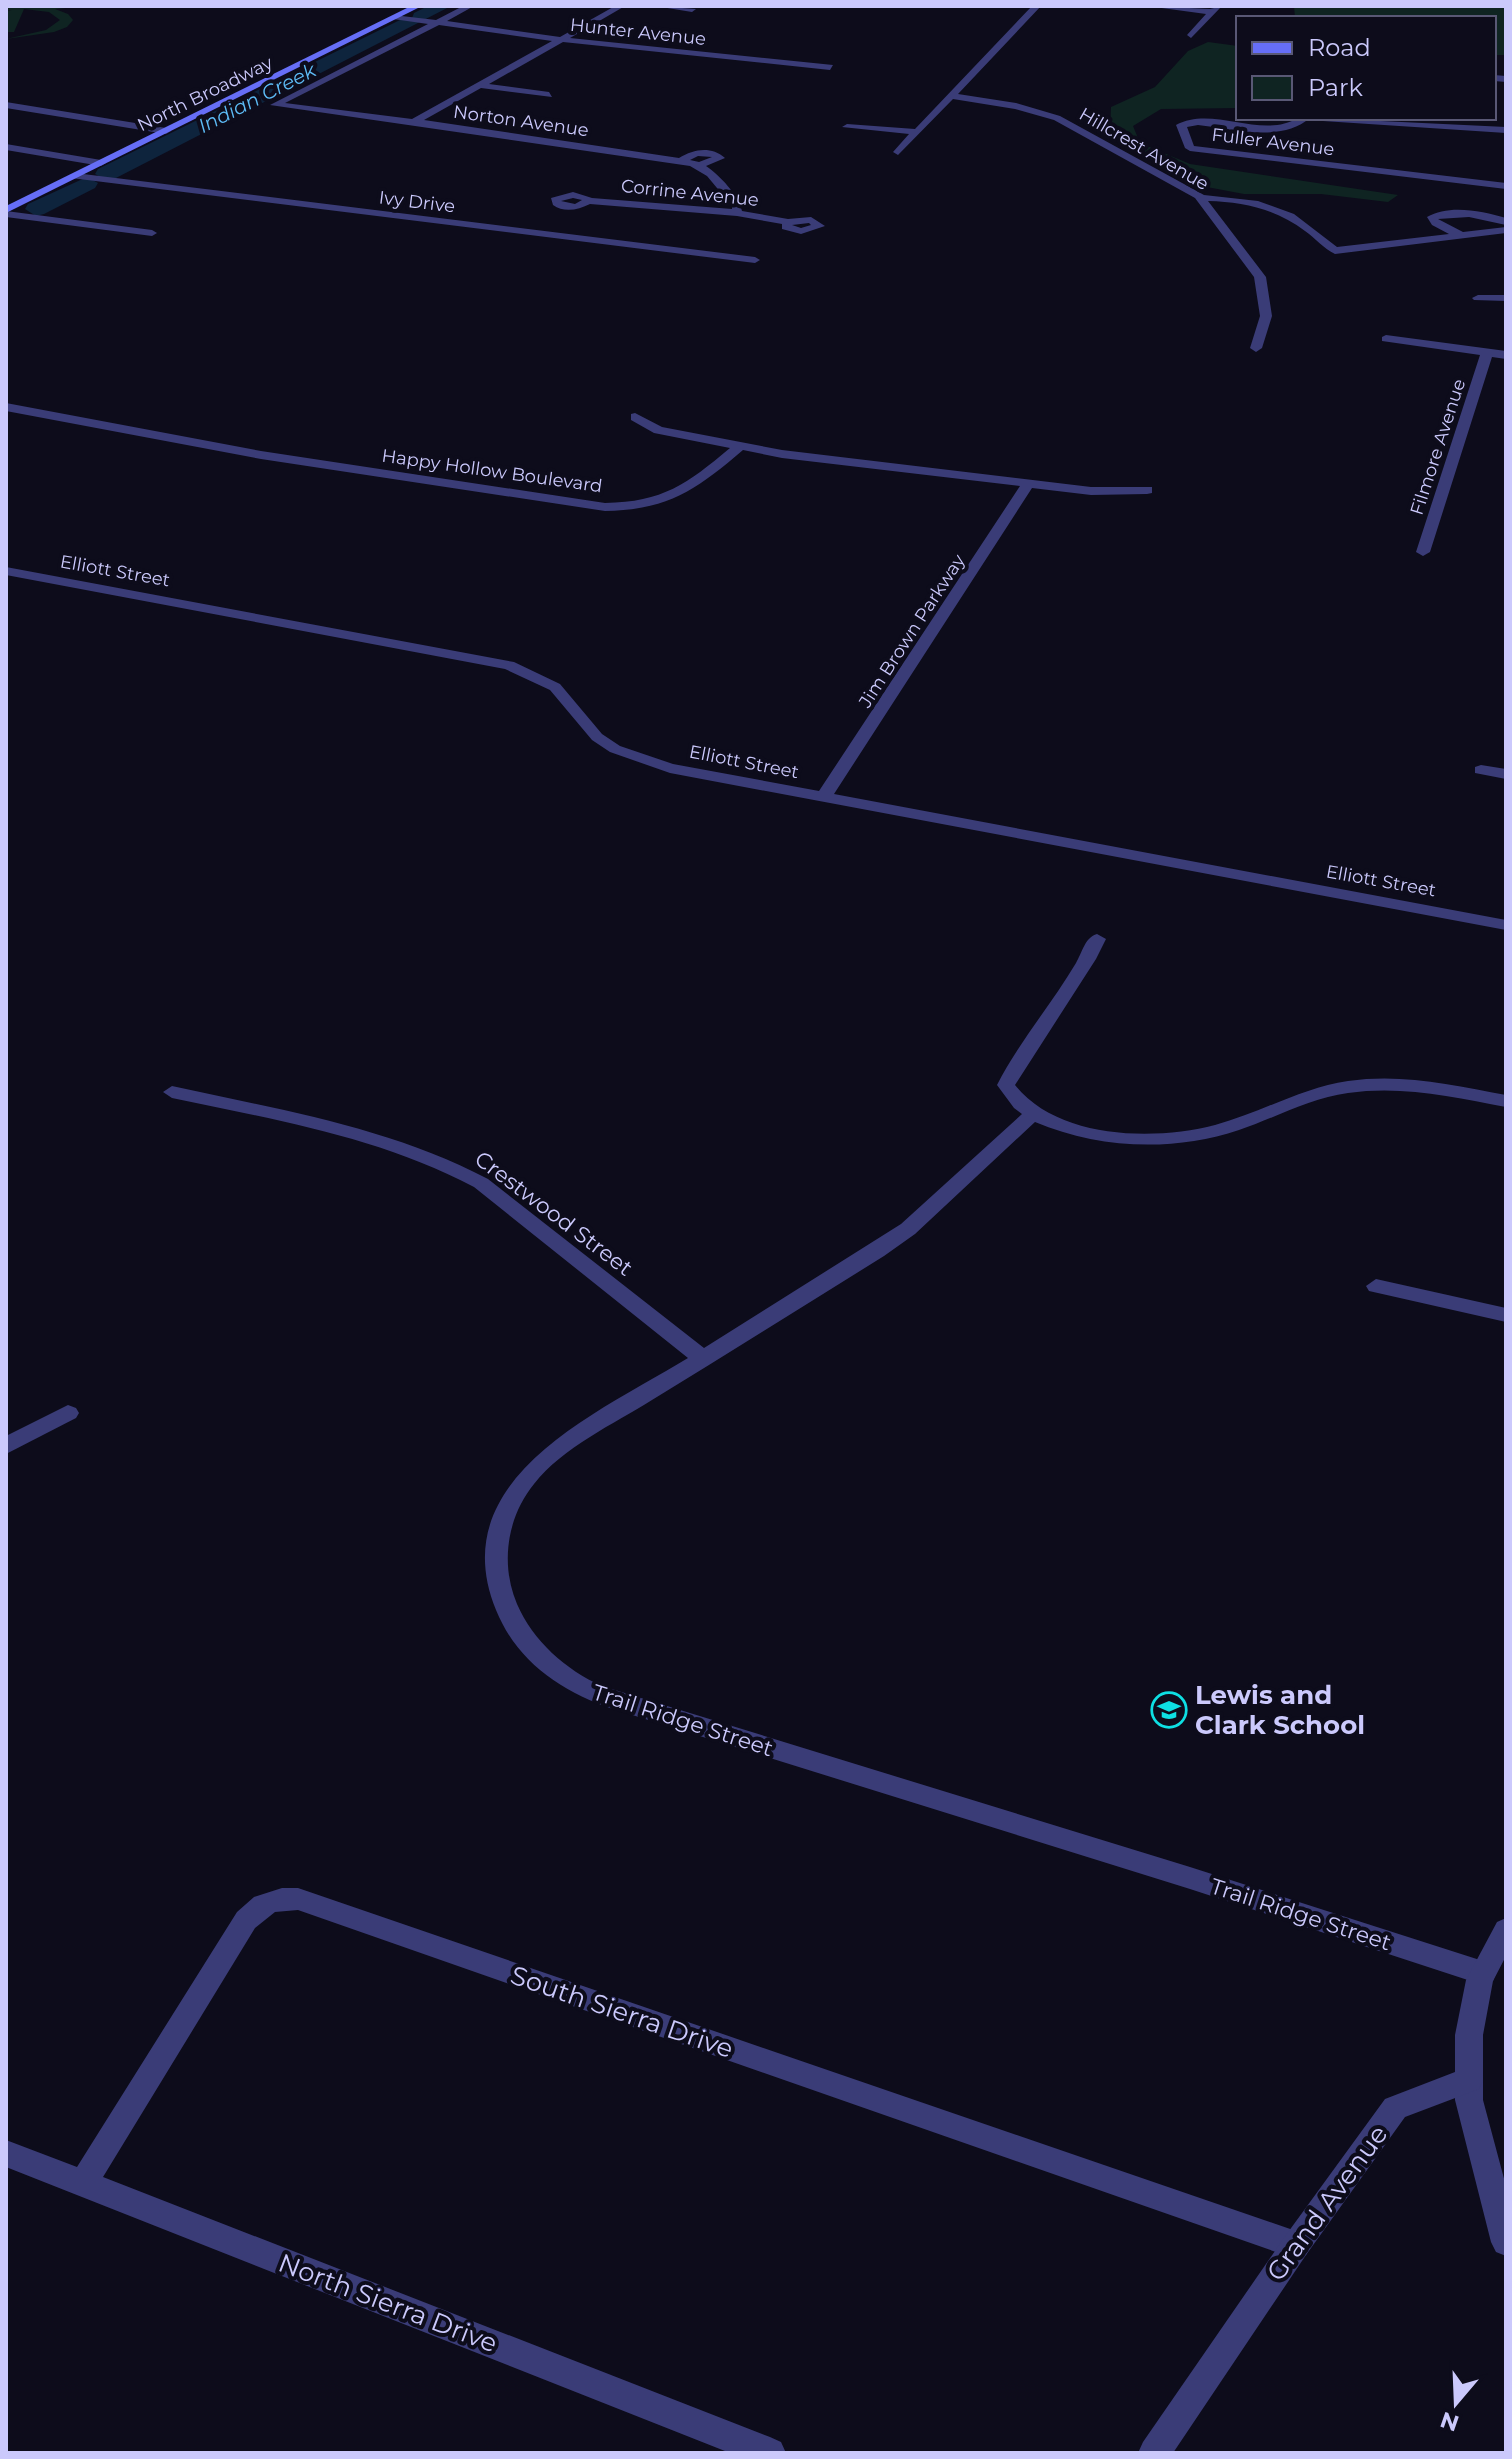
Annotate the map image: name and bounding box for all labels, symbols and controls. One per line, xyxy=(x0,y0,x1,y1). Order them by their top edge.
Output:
street label: Hunter Avenue xyxy=(569,14,707,50)
legend xyxy=(1236,16,1496,120)
text: Road xyxy=(1308,33,1371,62)
street label: North Broadway xyxy=(134,52,276,136)
water label: Indian Creek xyxy=(194,58,321,138)
text: Park xyxy=(1308,73,1363,102)
street label: Norton Avenue xyxy=(452,101,590,141)
street label: Hillcrest Avenue xyxy=(1075,103,1213,195)
street label: Fuller Avenue xyxy=(1210,124,1336,160)
street label: Corrine Avenue xyxy=(620,175,760,211)
street label: Ivy Drive xyxy=(378,186,457,218)
street label: Filmore Avenue xyxy=(1406,376,1470,518)
street label: Happy Hollow Boulevard xyxy=(380,445,604,497)
street label: Elliott Street xyxy=(58,550,172,592)
street label: Jim Brown Parkway xyxy=(854,550,970,713)
street label: Elliott Street xyxy=(687,741,801,783)
street label: Elliott Street xyxy=(1324,860,1438,902)
street label: Crestwood Street xyxy=(469,1145,638,1282)
street label: Trail Ridge Street xyxy=(589,1679,777,1762)
place label: Lewis and Clark School xyxy=(1195,1679,1365,1741)
school or university icon: Lewis and Clark School xyxy=(1150,1691,1188,1729)
street label: Trail Ridge Street xyxy=(1207,1873,1395,1956)
street label: South Sierra Drive xyxy=(507,1959,737,2065)
street label: Grand Avenue xyxy=(1260,2119,1394,2287)
street label: North Sierra Drive xyxy=(274,2247,502,2359)
north arrow xyxy=(1416,2363,1496,2443)
text: N xyxy=(1437,2406,1462,2437)

